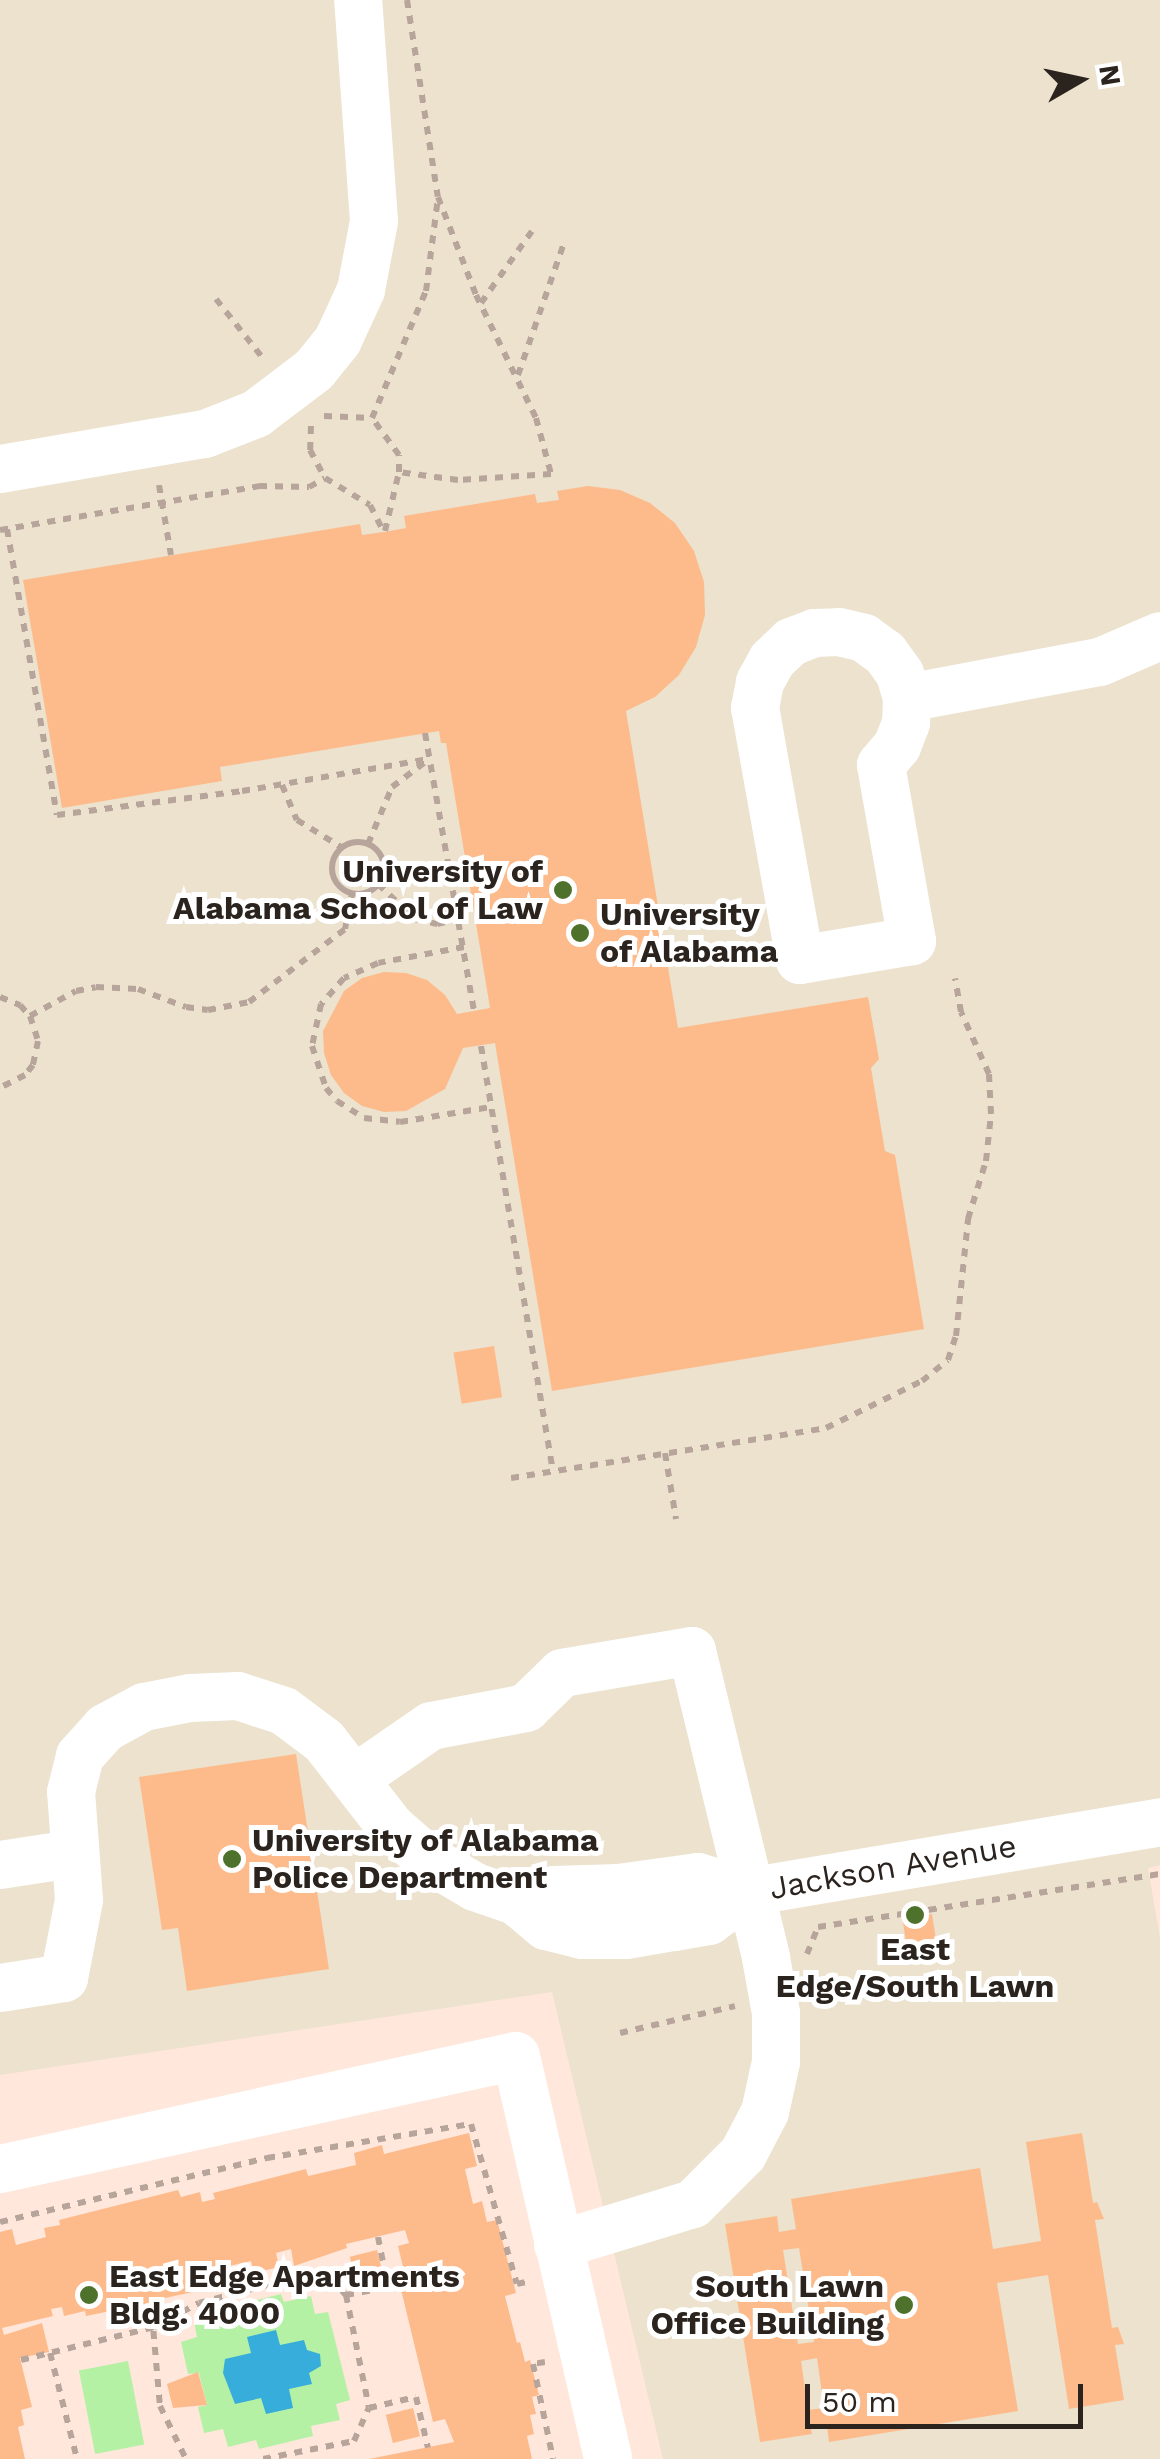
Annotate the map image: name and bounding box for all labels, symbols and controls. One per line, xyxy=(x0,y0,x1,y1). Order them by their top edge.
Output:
north arrow xyxy=(1030,30,1130,130)
text: N xyxy=(1092,62,1128,88)
place label: University of Alabama School of Law xyxy=(172,853,543,928)
marker: University of Alabama School of Law xyxy=(552,879,574,901)
place label: University of Alabama xyxy=(600,896,779,971)
marker: University of Alabama xyxy=(569,922,591,944)
place label: University of Alabama Police Department xyxy=(252,1822,600,1897)
street label: Jackson Avenue xyxy=(766,1826,1020,1908)
marker: University of Alabama Police Department xyxy=(221,1848,243,1870)
marker: East Edge/South Lawn xyxy=(904,1904,926,1926)
place label: East Edge/South Lawn xyxy=(776,1931,1054,2006)
place label: East Edge Apartments Bldg. 4000 xyxy=(109,2258,460,2333)
place label: South Lawn Office Building xyxy=(651,2268,884,2343)
marker: East Edge Apartments Bldg. 4000 xyxy=(78,2284,100,2306)
marker: South Lawn Office Building xyxy=(893,2294,915,2316)
scale bar xyxy=(810,2364,1088,2426)
text: 50 m xyxy=(822,2384,897,2419)

